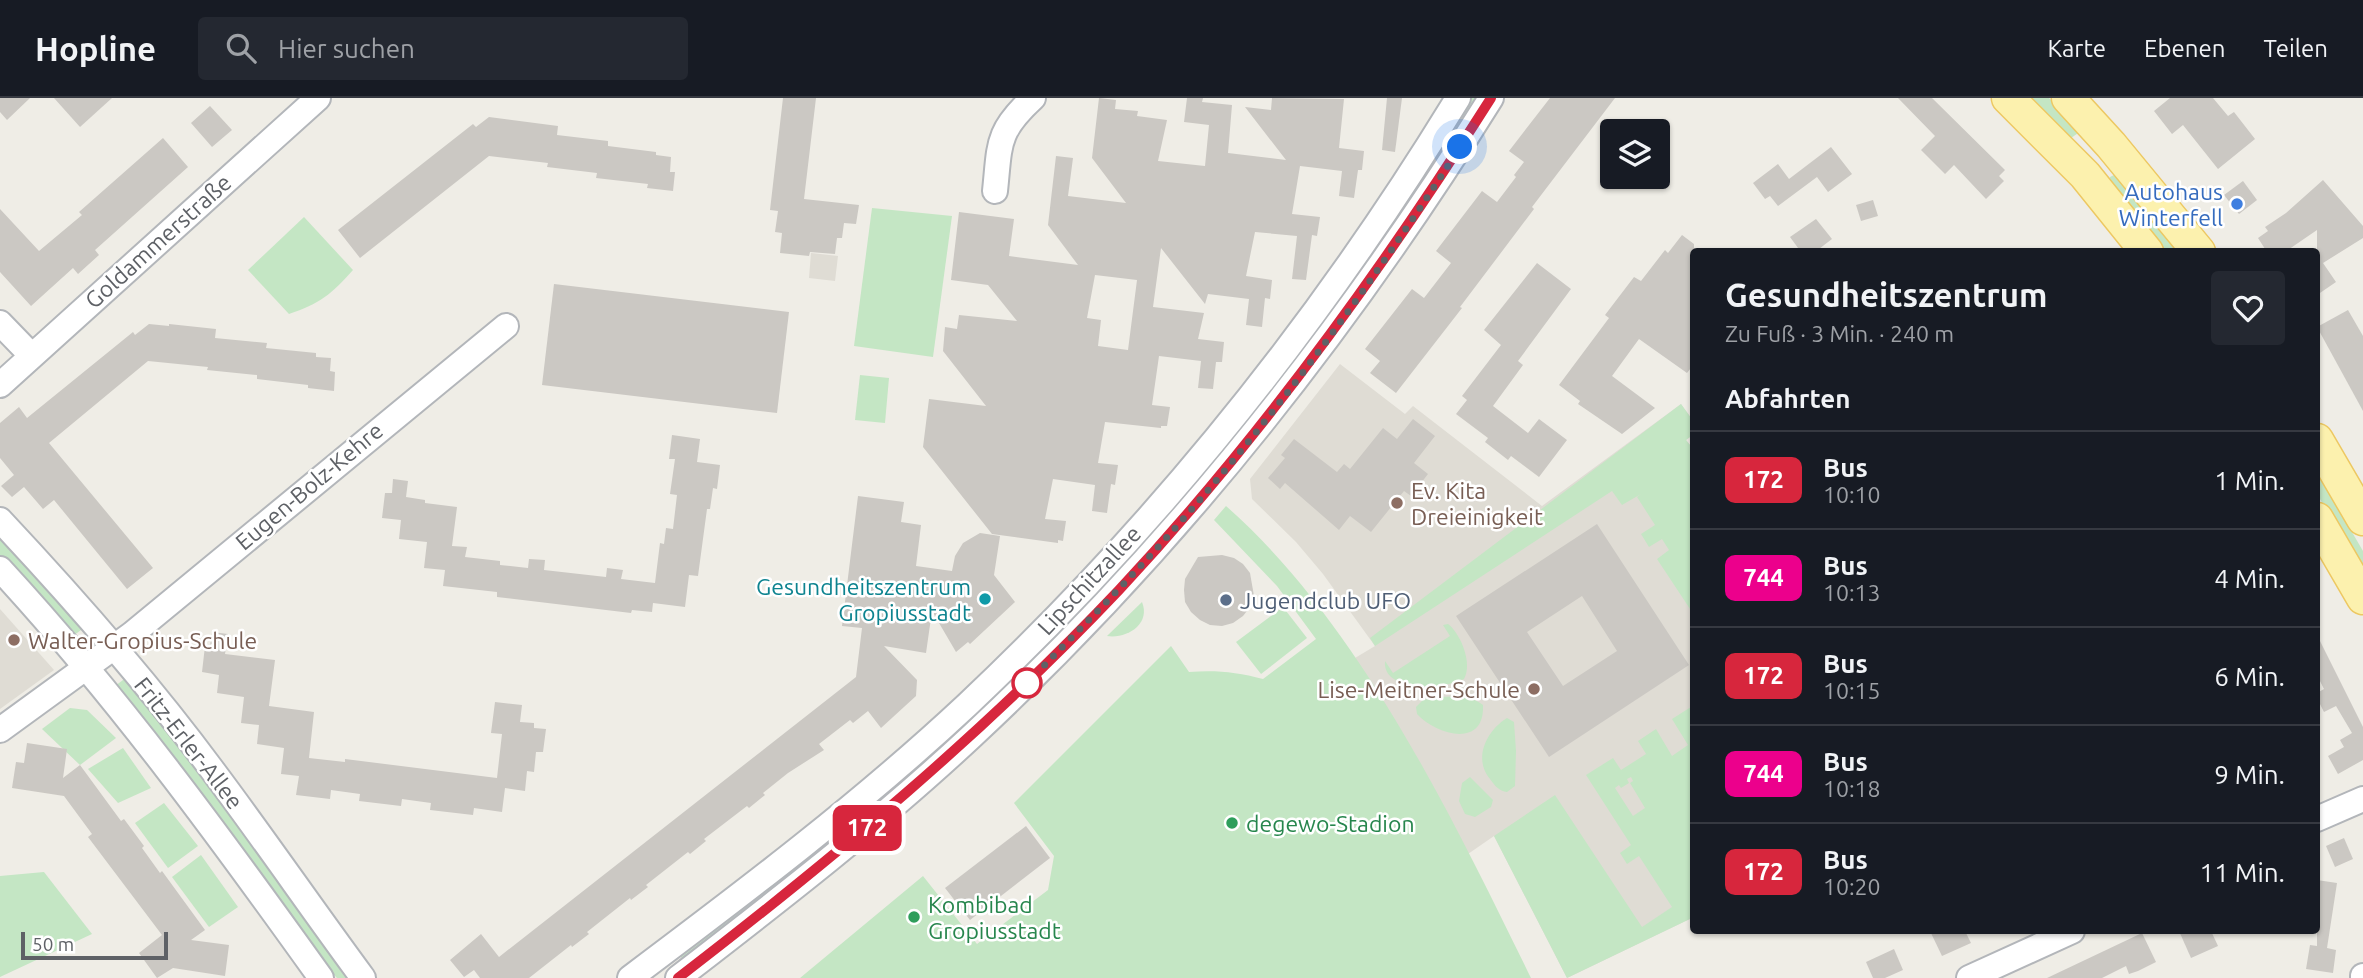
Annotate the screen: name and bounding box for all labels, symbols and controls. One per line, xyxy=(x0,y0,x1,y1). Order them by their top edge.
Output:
search box xyxy=(198,17,688,80)
icon: search xyxy=(222,29,260,67)
text: Hopline xyxy=(35,30,156,67)
text: Hier suchen xyxy=(278,34,415,63)
text: Karte xyxy=(2047,35,2106,62)
text: Ebenen xyxy=(2144,35,2225,62)
text: Teilen xyxy=(2263,35,2328,62)
map controls xyxy=(1600,119,1670,189)
button: layers xyxy=(1600,119,1670,189)
your location xyxy=(1442,129,1477,164)
street label: Goldammerstraße xyxy=(80,169,236,313)
place label: Autohaus Winterfell xyxy=(2119,179,2223,230)
marker: Autohaus Winterfell xyxy=(2229,196,2245,212)
button: heart xyxy=(2211,271,2285,345)
text: Gesundheitszentrum xyxy=(1725,276,2047,313)
text: Zu Fuß · 3 Min. · 240 m xyxy=(1725,321,1954,346)
text: Abfahrten xyxy=(1725,384,1850,413)
street label: Eugen-Bolz-Kehre xyxy=(231,417,387,555)
text: Bus xyxy=(1823,453,1868,482)
text: 172 xyxy=(1743,466,1784,493)
text: 1 Min. xyxy=(2214,466,2285,495)
place label: Ev. Kita Dreieinigkeit xyxy=(1411,478,1543,529)
text: 10:10 xyxy=(1823,482,1881,507)
marker: Ev. Kita Dreieinigkeit xyxy=(1389,495,1405,511)
street label: Lipschitzallee xyxy=(1032,521,1146,639)
text: Bus xyxy=(1823,551,1868,580)
text: 744 xyxy=(1743,564,1784,591)
text: 4 Min. xyxy=(2214,564,2285,593)
place label: Gesundheitszentrum Gropiusstadt xyxy=(756,574,971,625)
text: 10:13 xyxy=(1823,580,1881,605)
place label: Jugendclub UFO xyxy=(1240,588,1411,613)
marker: Gesundheitszentrum Gropiusstadt xyxy=(977,591,993,607)
marker: Jugendclub UFO xyxy=(1218,592,1234,608)
place label: Walter-Gropius-Schule xyxy=(28,628,257,653)
marker: Walter-Gropius-Schule xyxy=(6,632,22,648)
text: Bus xyxy=(1823,649,1868,678)
text: 172 xyxy=(1743,662,1784,689)
text: 6 Min. xyxy=(2214,662,2285,691)
unlabelled marker xyxy=(1012,668,1042,698)
street label: Fritz-Erler-Allee xyxy=(130,672,248,814)
place label: Lise-Meitner-Schule xyxy=(1318,677,1520,702)
text: 10:15 xyxy=(1823,678,1881,703)
marker: Lise-Meitner-Schule xyxy=(1526,681,1542,697)
text: Bus xyxy=(1823,747,1868,776)
text: 744 xyxy=(1743,760,1784,787)
text: 9 Min. xyxy=(2214,760,2285,789)
text: 10:18 xyxy=(1823,776,1881,801)
line badge: 172 xyxy=(827,805,907,851)
place label: degewo-Stadion xyxy=(1246,811,1415,836)
text: 172 xyxy=(847,814,887,841)
marker: degewo-Stadion xyxy=(1224,815,1240,831)
text: Bus xyxy=(1823,845,1868,874)
text: 172 xyxy=(1743,858,1784,885)
text: 11 Min. xyxy=(2200,858,2285,887)
text: 10:20 xyxy=(1823,874,1881,899)
place label: Kombibad Gropiusstadt xyxy=(928,892,1061,943)
marker: Kombibad Gropiusstadt xyxy=(906,909,922,925)
scale bar xyxy=(21,929,168,961)
text: 50 m xyxy=(32,933,74,955)

